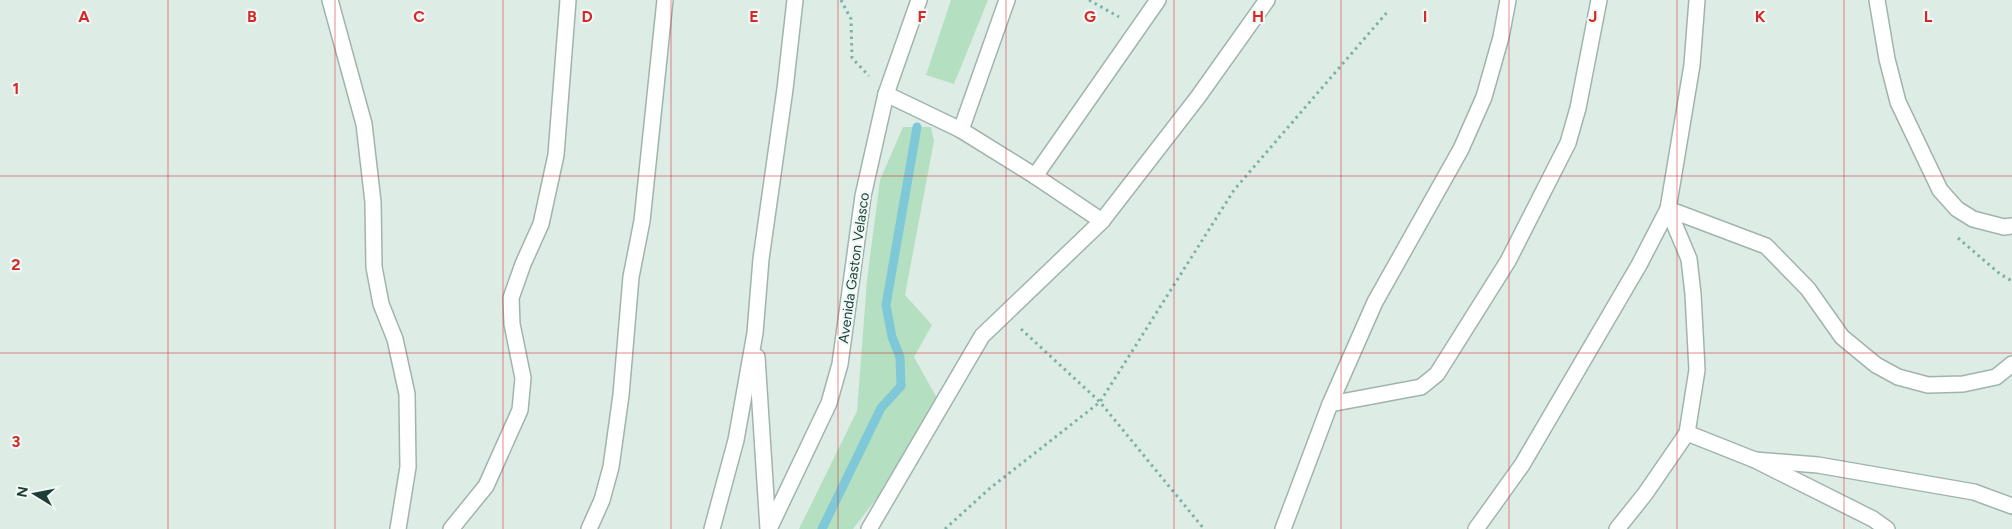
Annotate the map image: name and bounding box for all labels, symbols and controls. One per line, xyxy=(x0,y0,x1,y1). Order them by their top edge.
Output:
text: A xyxy=(78,7,90,26)
text: B xyxy=(247,7,257,26)
text: C xyxy=(413,7,425,26)
text: D xyxy=(581,7,593,26)
text: E xyxy=(749,7,759,26)
text: F xyxy=(918,7,927,26)
text: G xyxy=(1084,7,1096,26)
text: H xyxy=(1252,7,1264,26)
text: I xyxy=(1423,7,1427,26)
text: J xyxy=(1589,7,1597,26)
text: K xyxy=(1755,7,1766,26)
text: L xyxy=(1924,7,1933,26)
text: 1 xyxy=(13,79,19,98)
street label: Avenida Gaston Velasco xyxy=(835,191,873,345)
text: 2 xyxy=(11,255,21,274)
text: 3 xyxy=(12,432,21,451)
north arrow xyxy=(10,469,60,519)
text: N xyxy=(13,485,32,499)

